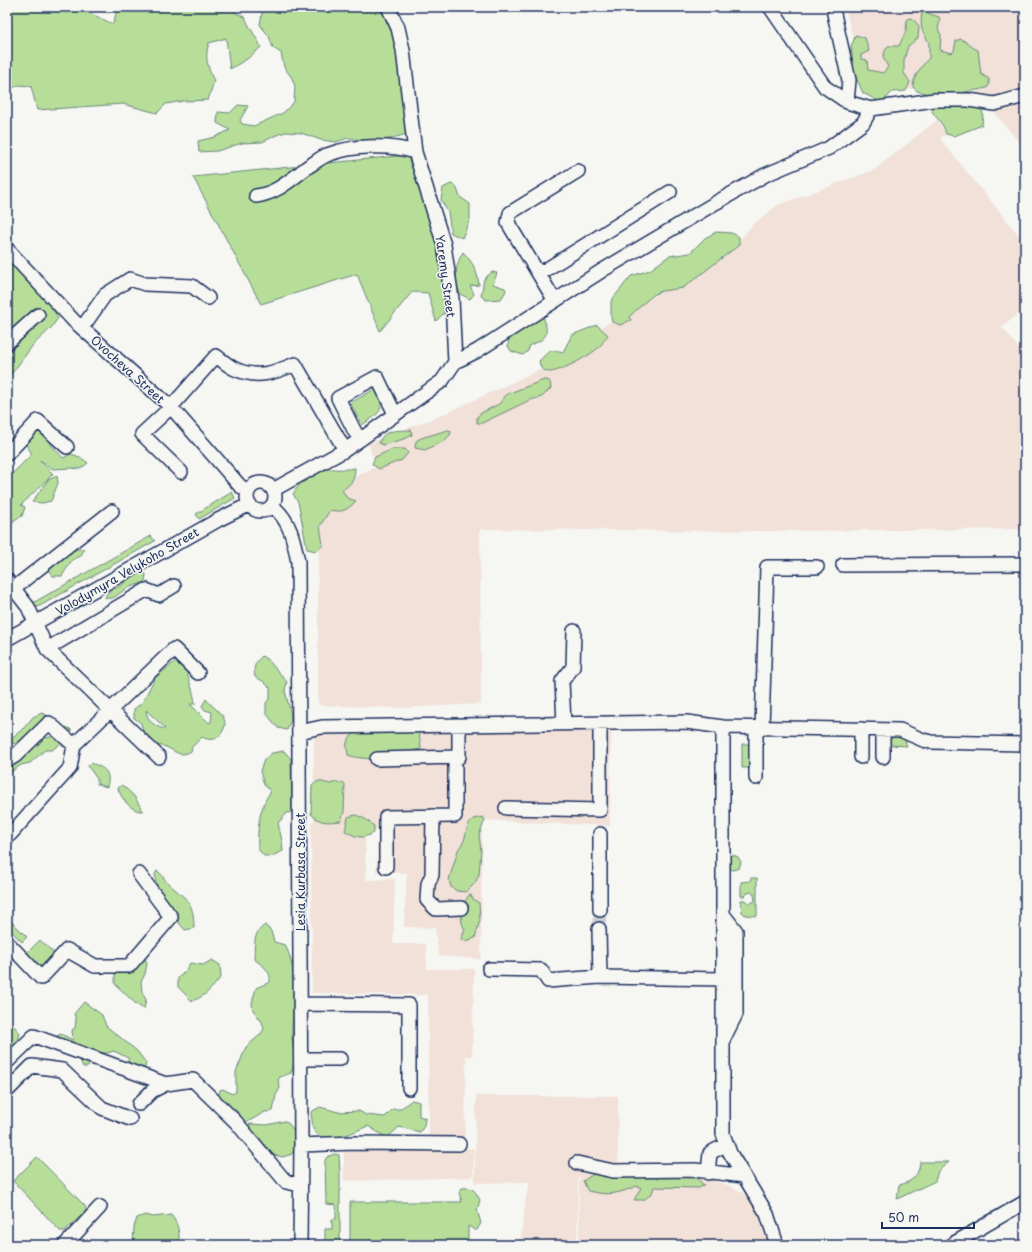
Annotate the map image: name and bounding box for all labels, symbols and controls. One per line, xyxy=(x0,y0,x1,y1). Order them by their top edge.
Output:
street label: Yaremy Street xyxy=(431,233,461,319)
street label: Ovocheva Street xyxy=(87,331,169,407)
street label: Volodymyra Velykoho Street xyxy=(52,523,202,619)
street label: Lesia Kurbasa Street xyxy=(291,813,309,931)
scale bar xyxy=(882,1204,974,1230)
text: 50 m xyxy=(888,1208,919,1226)

